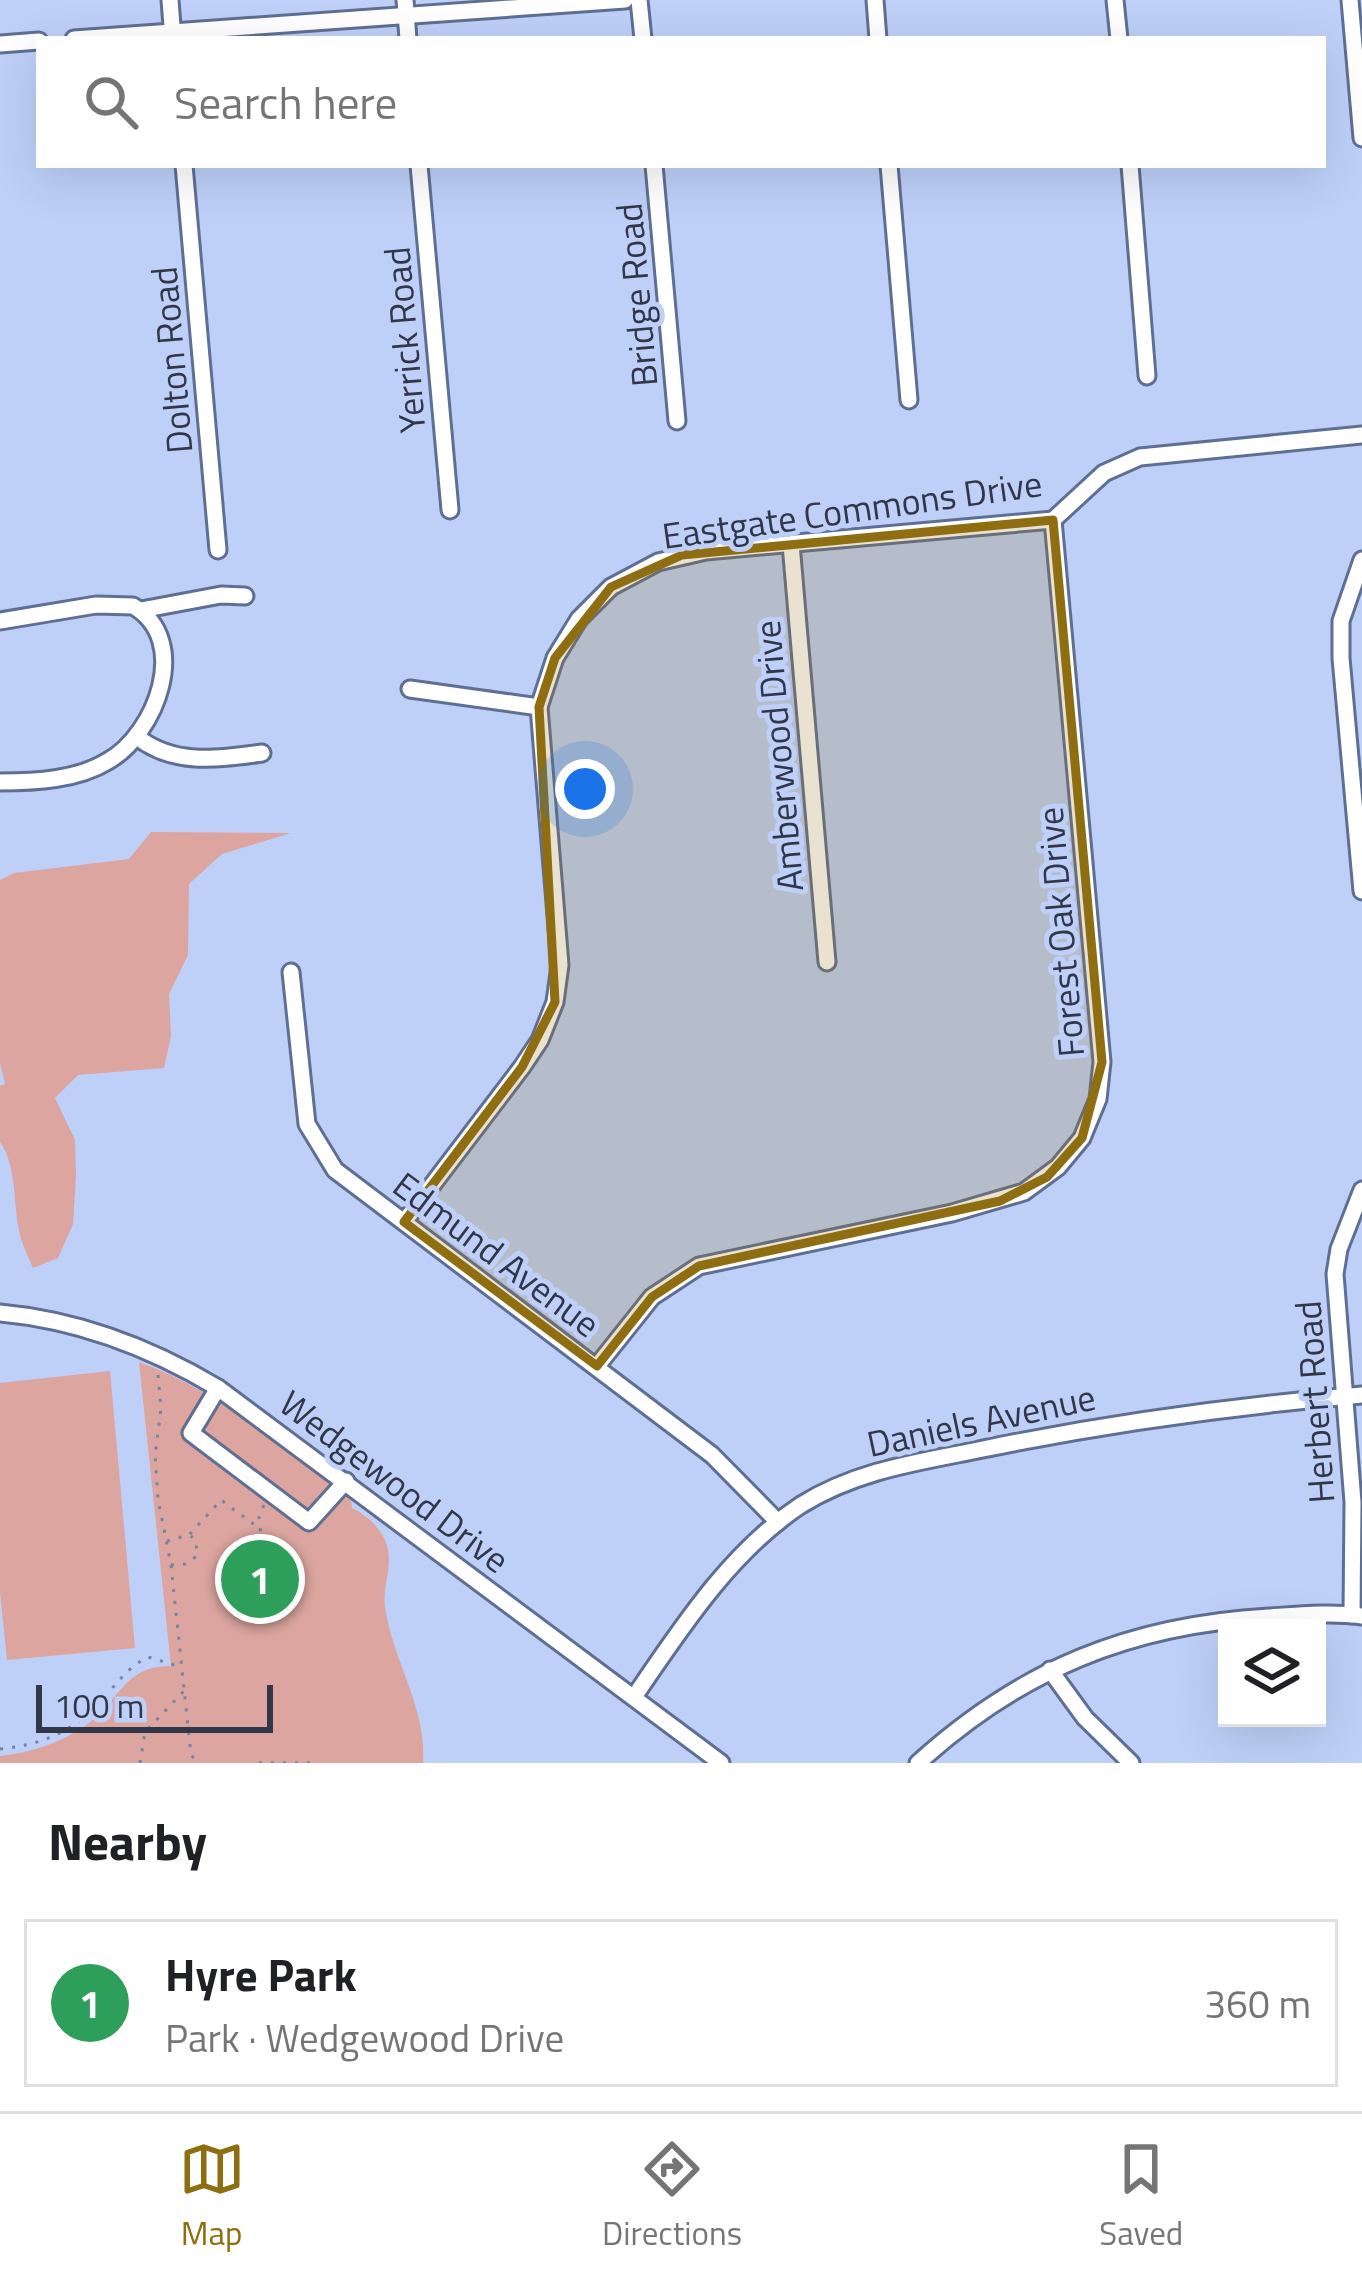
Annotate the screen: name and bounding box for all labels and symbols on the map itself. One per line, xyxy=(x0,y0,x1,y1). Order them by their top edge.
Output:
street label: Bridge Road xyxy=(601,201,671,389)
street label: Yerrick Road xyxy=(368,245,440,435)
street label: Dolton Road xyxy=(135,264,207,456)
street label: Eastgate Commons Drive xyxy=(659,455,1045,563)
street label: Amberwood Drive xyxy=(739,618,817,894)
your location xyxy=(555,759,615,819)
street label: Forest Oak Drive xyxy=(1022,805,1098,1059)
street label: Edmund Avenue xyxy=(382,1158,612,1350)
street label: Herbert Road xyxy=(1279,1299,1349,1505)
street label: Daniels Avenue xyxy=(862,1369,1100,1471)
street label: Wedgewood Drive xyxy=(268,1376,522,1586)
pin: 1 xyxy=(221,1534,299,1624)
scale bar xyxy=(36,1679,273,1732)

